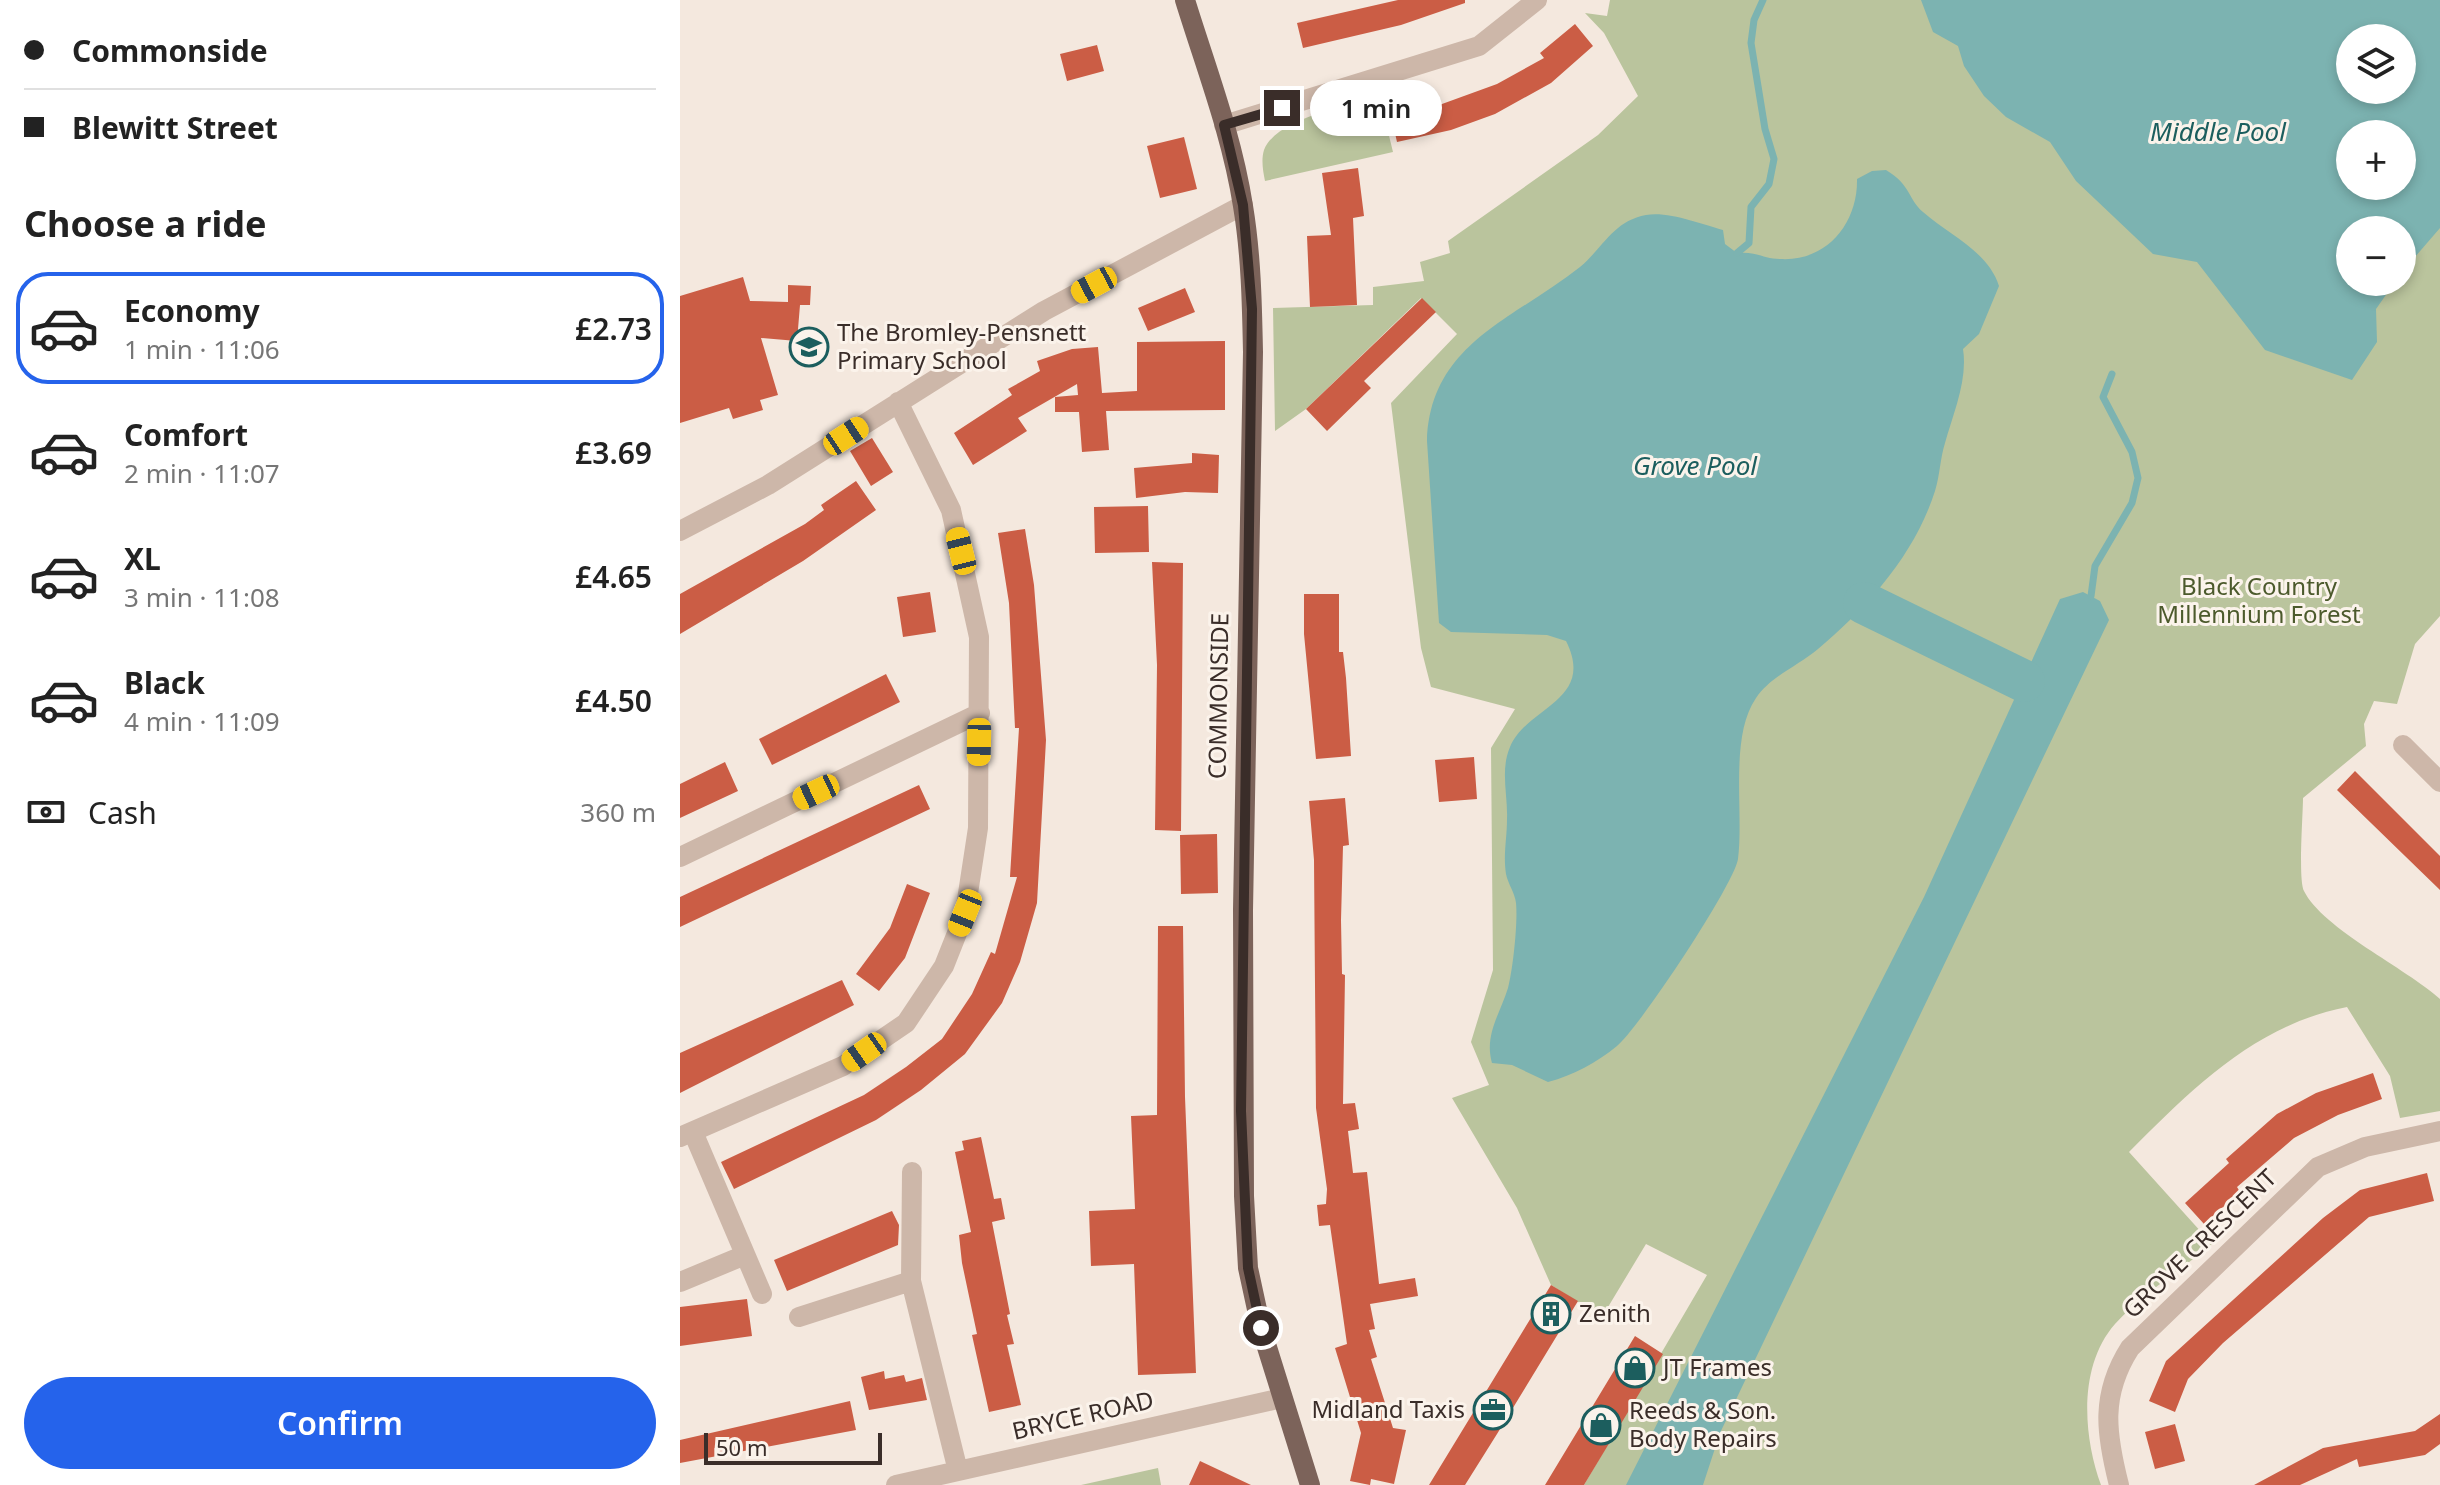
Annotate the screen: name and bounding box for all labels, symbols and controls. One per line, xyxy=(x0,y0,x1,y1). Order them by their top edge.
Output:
map controls xyxy=(2336,24,2416,296)
button: layers xyxy=(2336,24,2416,104)
text: Commonside xyxy=(72,30,268,71)
callout: 1 min xyxy=(1310,80,1442,136)
route end xyxy=(1264,90,1300,126)
text: 1 min xyxy=(1341,90,1411,126)
text: Blewitt Street xyxy=(72,107,278,148)
water label: Middle Pool xyxy=(2150,113,2287,149)
button: + xyxy=(2336,120,2416,200)
text: Choose a ride xyxy=(24,199,266,248)
button: − xyxy=(2336,216,2416,296)
car xyxy=(1067,263,1121,307)
text: Economy xyxy=(124,290,260,331)
icon: car xyxy=(28,292,100,364)
text: £2.73 xyxy=(575,308,652,349)
place label: The Bromley-Pensnett Primary School xyxy=(837,315,1087,376)
school or university icon: The Bromley-Pensnett Primary School xyxy=(788,326,830,368)
text: 1 min · 11:06 xyxy=(124,331,280,367)
car xyxy=(819,413,873,459)
text: Comfort xyxy=(124,414,248,455)
icon: car xyxy=(28,416,100,488)
text: £3.69 xyxy=(575,432,652,473)
water label: Grove Pool xyxy=(1633,447,1758,483)
text: 2 min · 11:07 xyxy=(124,455,280,491)
car xyxy=(944,525,978,577)
text: XL xyxy=(124,538,161,579)
icon: car xyxy=(28,540,100,612)
text: £4.65 xyxy=(575,556,652,597)
park label: Black Country Millennium Forest xyxy=(2157,569,2361,630)
text: 3 min · 11:08 xyxy=(124,579,280,615)
street label: COMMONSIDE xyxy=(1200,613,1235,779)
text: Black xyxy=(124,662,205,703)
icon: car xyxy=(28,664,100,736)
text: £4.50 xyxy=(575,680,652,721)
text: 4 min · 11:09 xyxy=(124,703,280,739)
car xyxy=(967,718,991,766)
car xyxy=(789,771,843,813)
icon: cash xyxy=(24,790,68,834)
text: Cash xyxy=(88,792,157,833)
text: 360 m xyxy=(580,794,656,830)
car xyxy=(945,886,985,940)
car xyxy=(837,1028,891,1076)
street label: GROVE CRESCENT xyxy=(2115,1161,2283,1325)
building icon: Zenith xyxy=(1530,1293,1572,1335)
place label: Zenith xyxy=(1579,1296,1651,1329)
route start xyxy=(1243,1310,1279,1346)
shop icon: JT Frames xyxy=(1614,1347,1656,1389)
place label: JT Frames xyxy=(1661,1350,1772,1383)
button: Confirm xyxy=(24,1377,656,1469)
street label: BRYCE ROAD xyxy=(1009,1382,1157,1447)
office icon: Midland Taxis xyxy=(1472,1389,1514,1431)
place label: Midland Taxis xyxy=(1312,1392,1465,1425)
place label: Reeds & Son. Body Repairs xyxy=(1629,1393,1777,1454)
shop icon: Reeds & Son. Body Repairs xyxy=(1580,1404,1622,1446)
scale bar xyxy=(704,1429,882,1465)
text: 50 m xyxy=(716,1432,767,1462)

